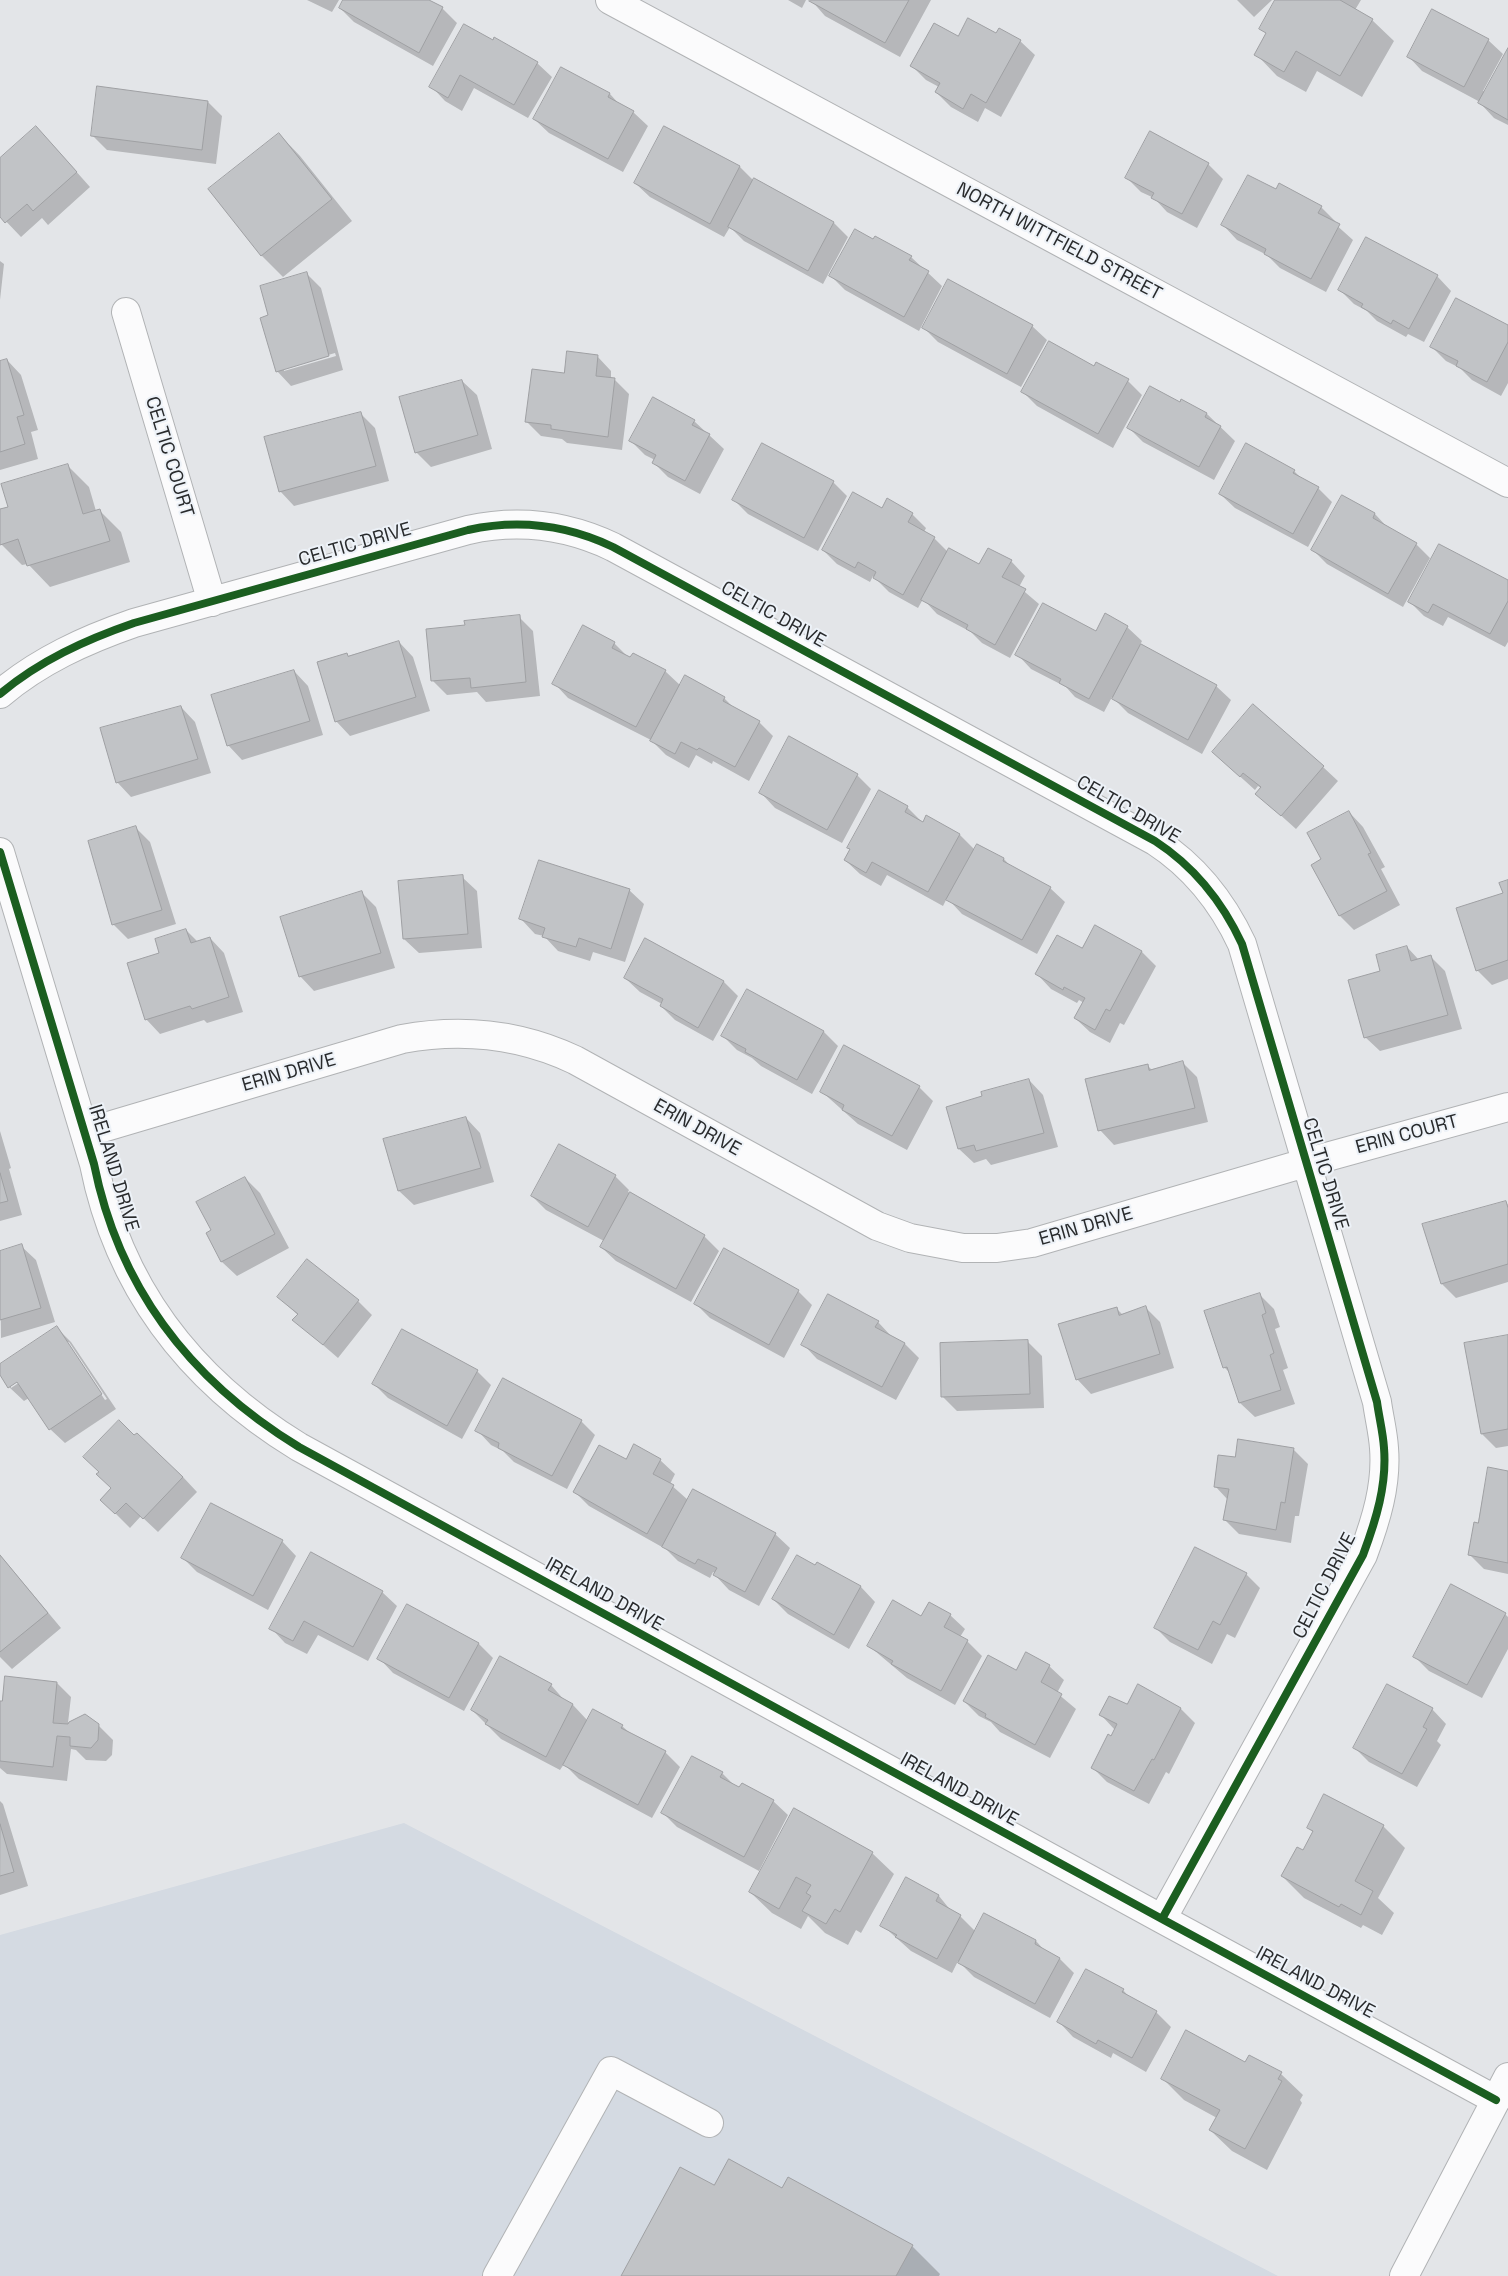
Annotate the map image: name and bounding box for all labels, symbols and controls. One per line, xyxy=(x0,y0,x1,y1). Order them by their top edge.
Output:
street label: NORTH WITTFIELD STREET xyxy=(952,178,1166,306)
street label: CELTIC COURT xyxy=(140,394,198,520)
street label: CELTIC DRIVE xyxy=(296,518,414,572)
street label: CELTIC DRIVE xyxy=(717,577,829,653)
street label: CELTIC DRIVE xyxy=(1072,771,1184,849)
street label: ERIN DRIVE xyxy=(239,1049,339,1097)
street label: ERIN DRIVE xyxy=(649,1095,745,1161)
street label: IRELAND DRIVE xyxy=(83,1102,143,1234)
street label: ERIN COURT xyxy=(1353,1110,1461,1160)
street label: CELTIC DRIVE xyxy=(1297,1115,1353,1233)
street label: ERIN DRIVE xyxy=(1036,1203,1136,1251)
street label: CELTIC DRIVE xyxy=(1288,1529,1362,1643)
street label: IRELAND DRIVE xyxy=(541,1553,667,1637)
street label: IRELAND DRIVE xyxy=(896,1748,1022,1832)
street label: IRELAND DRIVE xyxy=(1252,1942,1378,2024)

